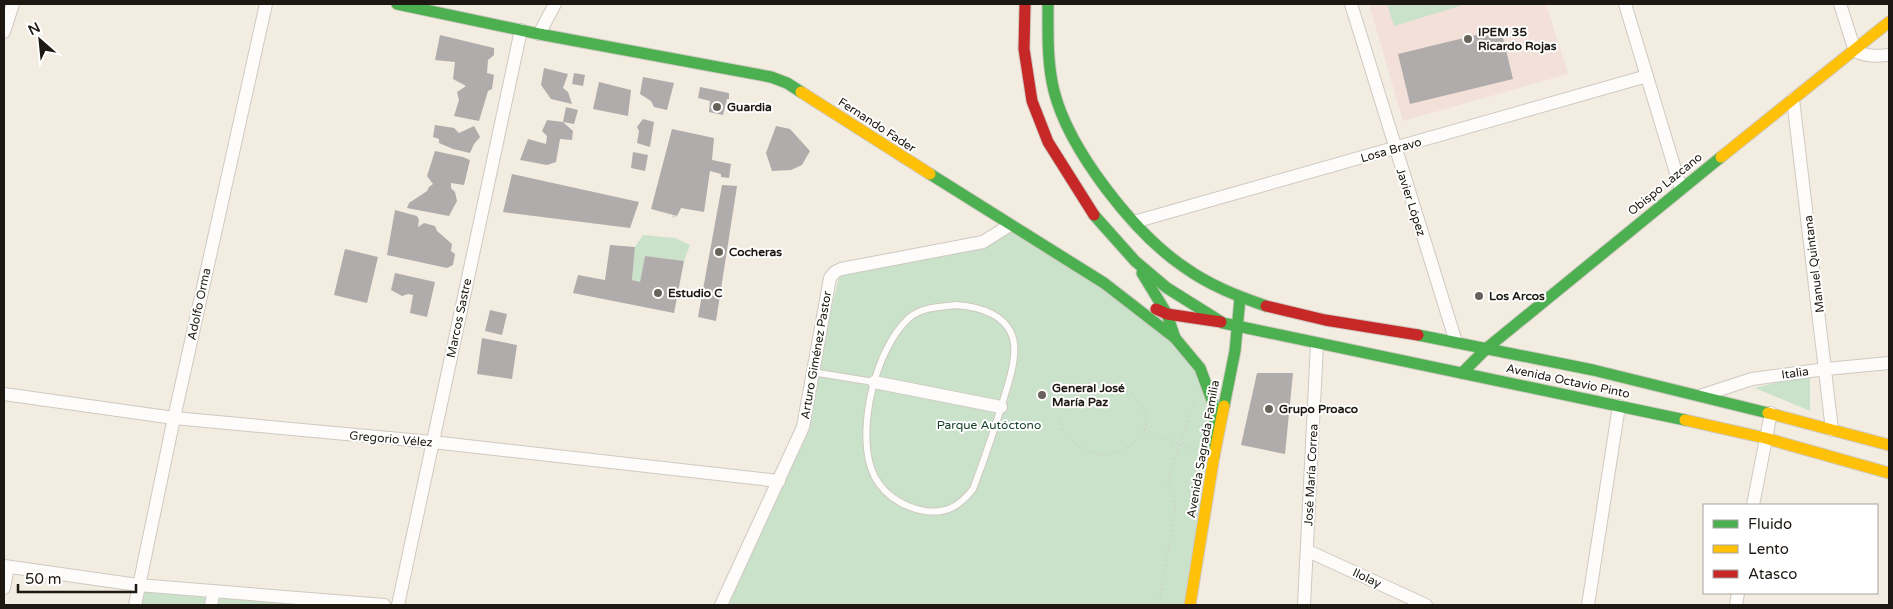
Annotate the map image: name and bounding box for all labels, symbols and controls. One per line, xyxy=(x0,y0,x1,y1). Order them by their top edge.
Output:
north arrow xyxy=(15,15,65,65)
text: N xyxy=(25,19,43,39)
place label: IPEM 35 Ricardo Rojas xyxy=(1478,25,1557,54)
marker: IPEM 35 Ricardo Rojas xyxy=(1462,33,1474,45)
street label: Fernando Fader xyxy=(836,95,919,155)
place label: Guardia xyxy=(727,100,772,114)
marker: Guardia xyxy=(711,101,723,113)
street label: Losa Bravo xyxy=(1359,135,1423,165)
street label: Obispo Lazcano xyxy=(1625,150,1705,218)
street label: Javier López xyxy=(1393,166,1429,238)
street label: Manuel Quintana xyxy=(1801,214,1827,314)
place label: Cocheras xyxy=(729,245,782,259)
marker: Cocheras xyxy=(713,246,725,258)
street label: Adolfo Orma xyxy=(185,267,213,341)
street label: Marcos Sastre xyxy=(444,277,474,359)
place label: Estudio C xyxy=(668,286,723,300)
marker: Estudio C xyxy=(652,287,664,299)
street label: Arturo Giménez Pastor xyxy=(798,289,834,420)
place label: Los Arcos xyxy=(1489,289,1545,303)
marker: Los Arcos xyxy=(1473,290,1485,302)
street label: Avenida Octavio Pinto xyxy=(1505,361,1631,401)
street label: Italia xyxy=(1780,364,1810,382)
street label: Avenida Sagrada Familia xyxy=(1184,379,1222,519)
place label: General José María Paz xyxy=(1052,381,1125,409)
marker: General José María Paz xyxy=(1036,389,1048,401)
place label: Grupo Proaco xyxy=(1279,402,1358,417)
marker: Grupo Proaco xyxy=(1263,403,1275,415)
park label: Parque Autóctono xyxy=(937,418,1041,432)
street label: José María Correa xyxy=(1301,424,1321,526)
street label: Gregorio Vélez xyxy=(349,428,433,450)
legend xyxy=(1703,504,1878,594)
text: Fluido xyxy=(1748,515,1792,533)
text: Lento xyxy=(1748,540,1789,558)
scale bar xyxy=(18,562,135,594)
street label: Ilolay xyxy=(1351,565,1384,591)
text: Atasco xyxy=(1748,565,1797,583)
text: 50 m xyxy=(25,570,62,588)

